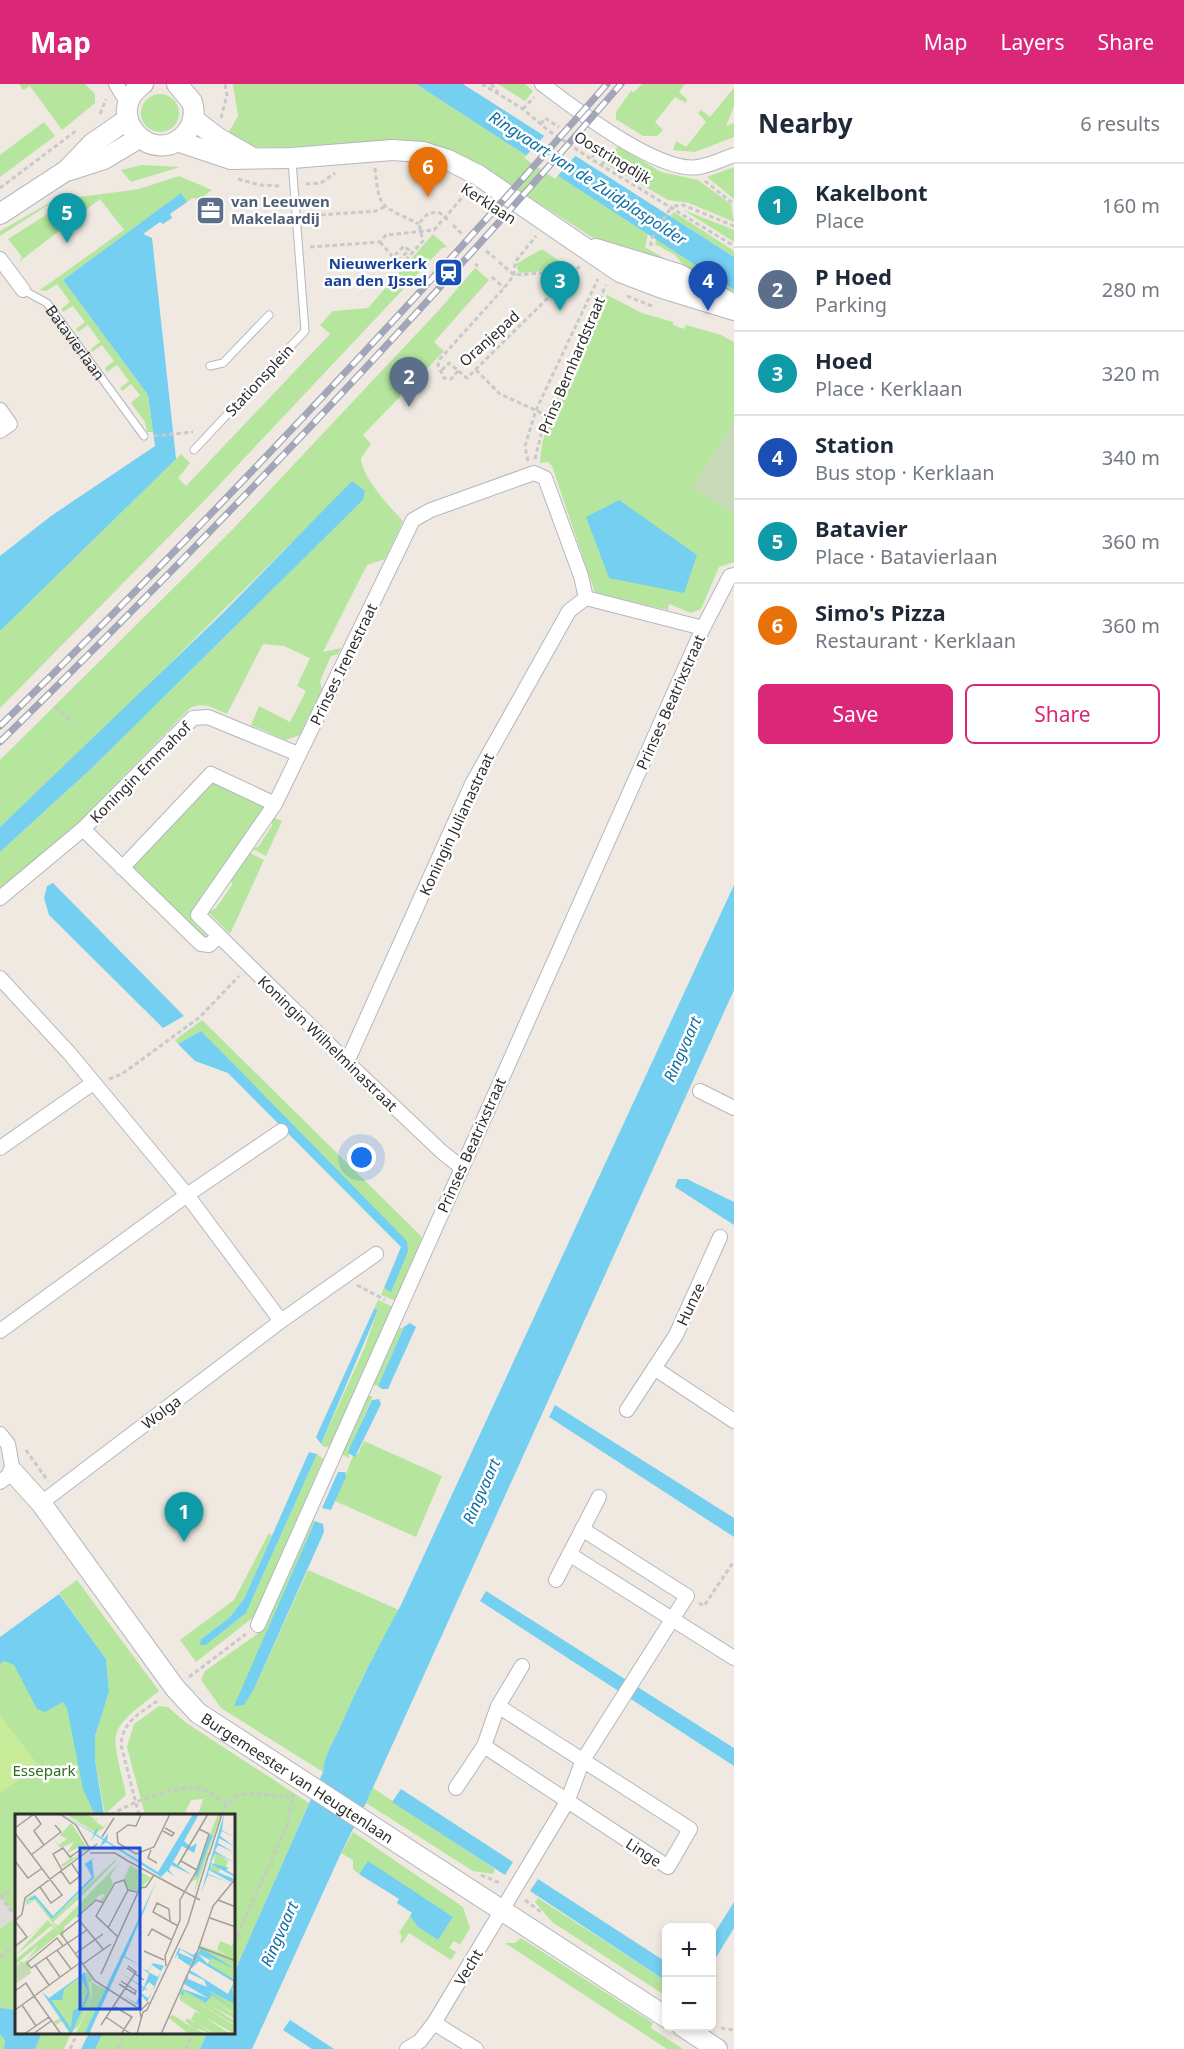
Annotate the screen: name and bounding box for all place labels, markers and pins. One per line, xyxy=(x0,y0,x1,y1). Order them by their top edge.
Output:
pin: 6 xyxy=(408,147,448,197)
place label: van Leeuwen Makelaardij xyxy=(231,191,330,228)
pin: 5 xyxy=(48,194,86,243)
office icon: van Leeuwen Makelaardij xyxy=(194,194,226,226)
place label: Nieuwerkerk aan den IJssel xyxy=(324,253,428,290)
station icon: Nieuwerkerk aan den IJssel xyxy=(432,256,464,288)
pin: 3 xyxy=(540,262,580,311)
pin: 4 xyxy=(688,262,728,311)
pin: 2 xyxy=(390,358,428,407)
pin: 1 xyxy=(164,1492,204,1542)

